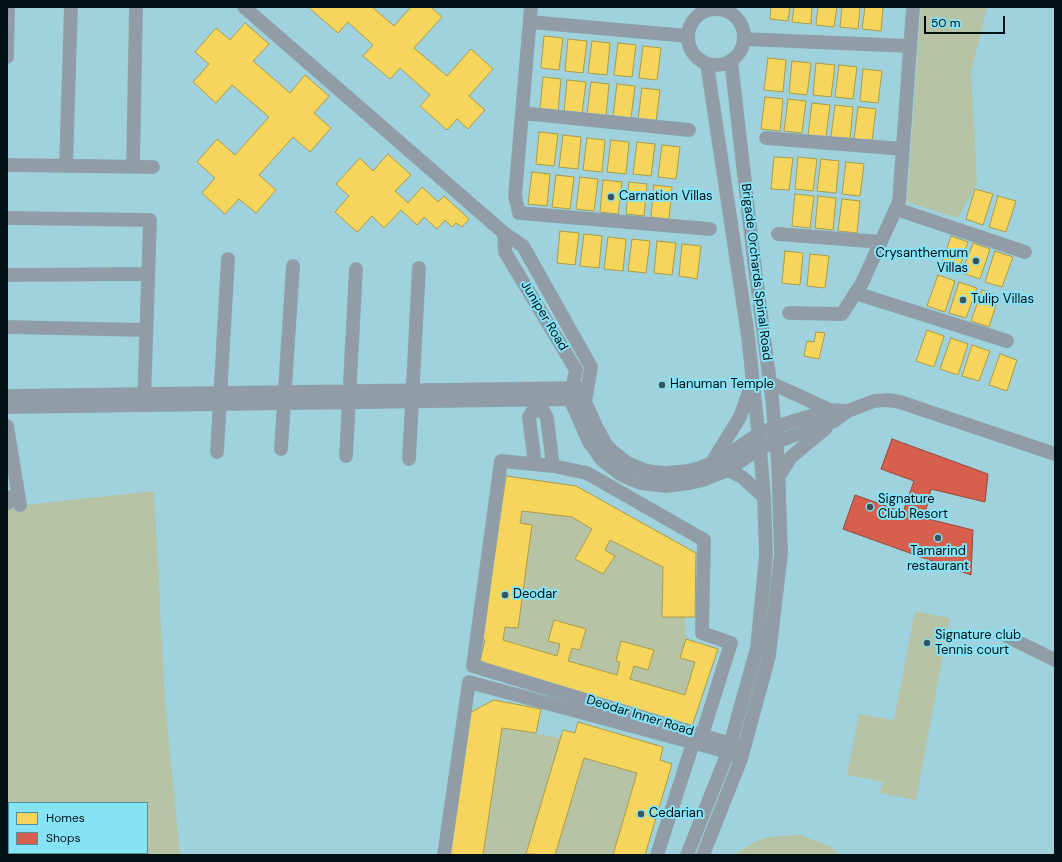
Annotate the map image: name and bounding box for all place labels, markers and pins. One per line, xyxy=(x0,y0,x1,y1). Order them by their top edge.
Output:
place label: Carnation Villas xyxy=(619,189,713,205)
marker: Carnation Villas xyxy=(606,192,616,202)
place label: Crysanthemum Villas xyxy=(875,246,968,277)
marker: Crysanthemum Villas xyxy=(971,256,981,266)
place label: Tulip Villas xyxy=(971,292,1034,308)
marker: Tulip Villas xyxy=(958,295,968,305)
place label: Hanuman Temple xyxy=(670,377,774,393)
marker: Hanuman Temple xyxy=(657,380,667,390)
place label: Signature Club Resort xyxy=(878,492,948,523)
marker: Signature Club Resort xyxy=(865,502,875,512)
marker: Tamarind restaurant xyxy=(933,533,943,543)
place label: Tamarind restaurant xyxy=(907,544,969,575)
place label: Deodar xyxy=(513,587,557,603)
marker: Deodar xyxy=(500,590,510,600)
place label: Signature club Tennis court xyxy=(935,628,1021,659)
marker: Signature club Tennis court xyxy=(922,638,932,648)
place label: Cedarian xyxy=(649,806,703,822)
marker: Cedarian xyxy=(636,809,646,819)

